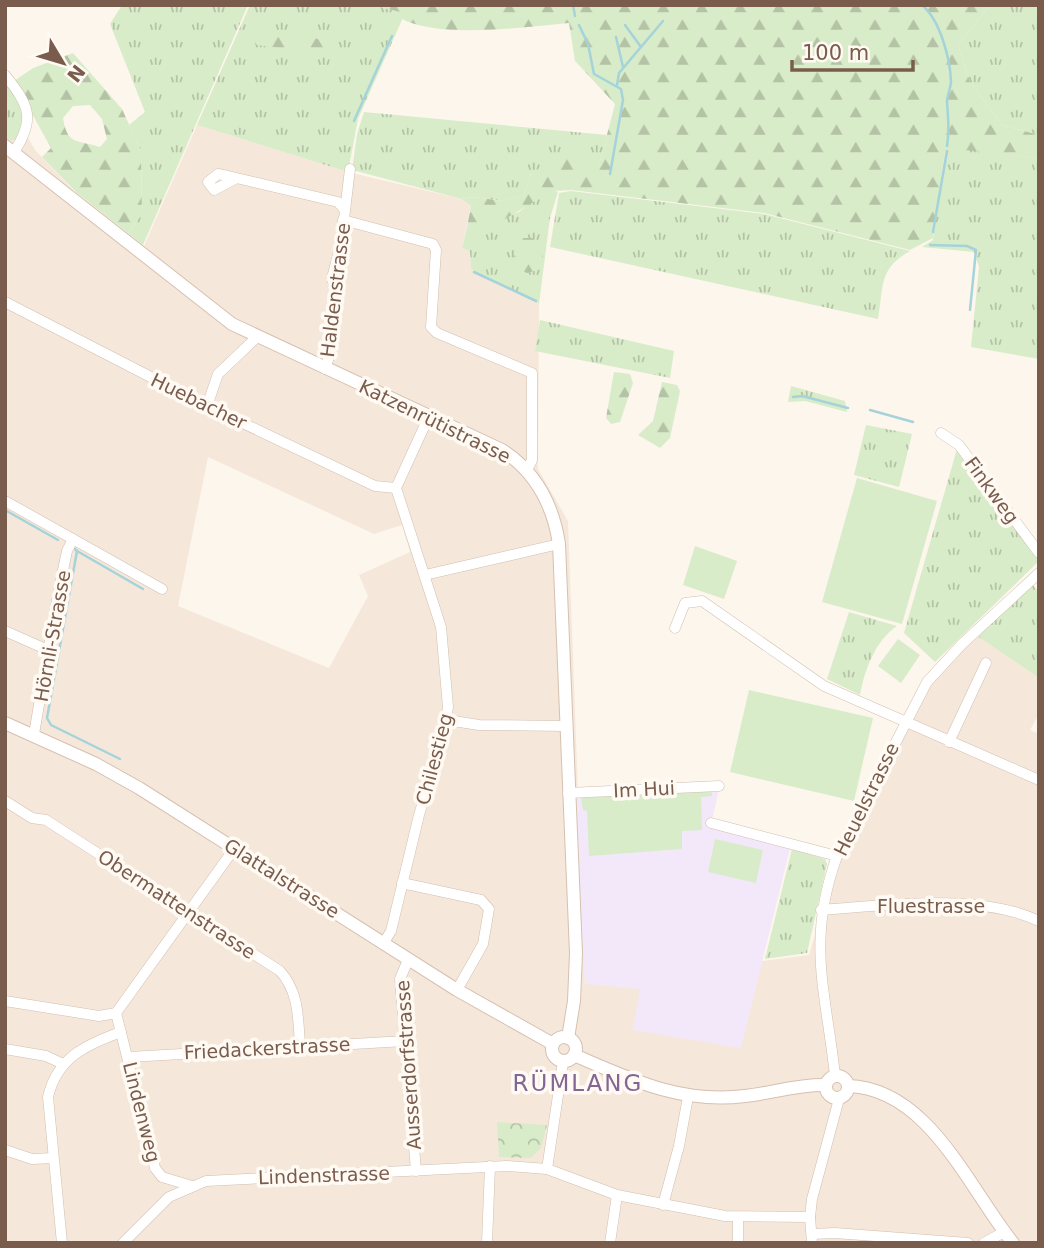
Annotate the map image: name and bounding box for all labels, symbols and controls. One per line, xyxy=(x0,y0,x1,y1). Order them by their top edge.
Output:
north arrow xyxy=(28,28,98,98)
scale bar xyxy=(792,28,913,72)
text: 100 m xyxy=(802,41,869,65)
text: N xyxy=(63,60,90,87)
street label: Haldenstrasse xyxy=(316,222,354,358)
street label: Huebacher xyxy=(148,368,251,434)
street label: Katzenrütistrasse xyxy=(356,375,514,467)
street label: Finkweg xyxy=(960,452,1024,528)
street label: Hörnli-Strasse xyxy=(30,568,74,704)
street label: Chilestieg xyxy=(411,711,457,807)
street label: Heuelstrasse xyxy=(829,739,903,859)
street label: Im Hui xyxy=(613,776,675,802)
street label: Glattalstrasse xyxy=(220,834,344,922)
street label: Obermattenstrasse xyxy=(94,845,260,963)
street label: Fluestrasse xyxy=(877,895,985,917)
street label: Ausserdorfstrasse xyxy=(391,979,425,1151)
street label: Friedackerstrasse xyxy=(183,1033,351,1063)
street label: Lindenweg xyxy=(119,1059,165,1165)
district label: RÜMLANG xyxy=(513,1069,643,1096)
street label: Lindenstrasse xyxy=(258,1162,390,1188)

